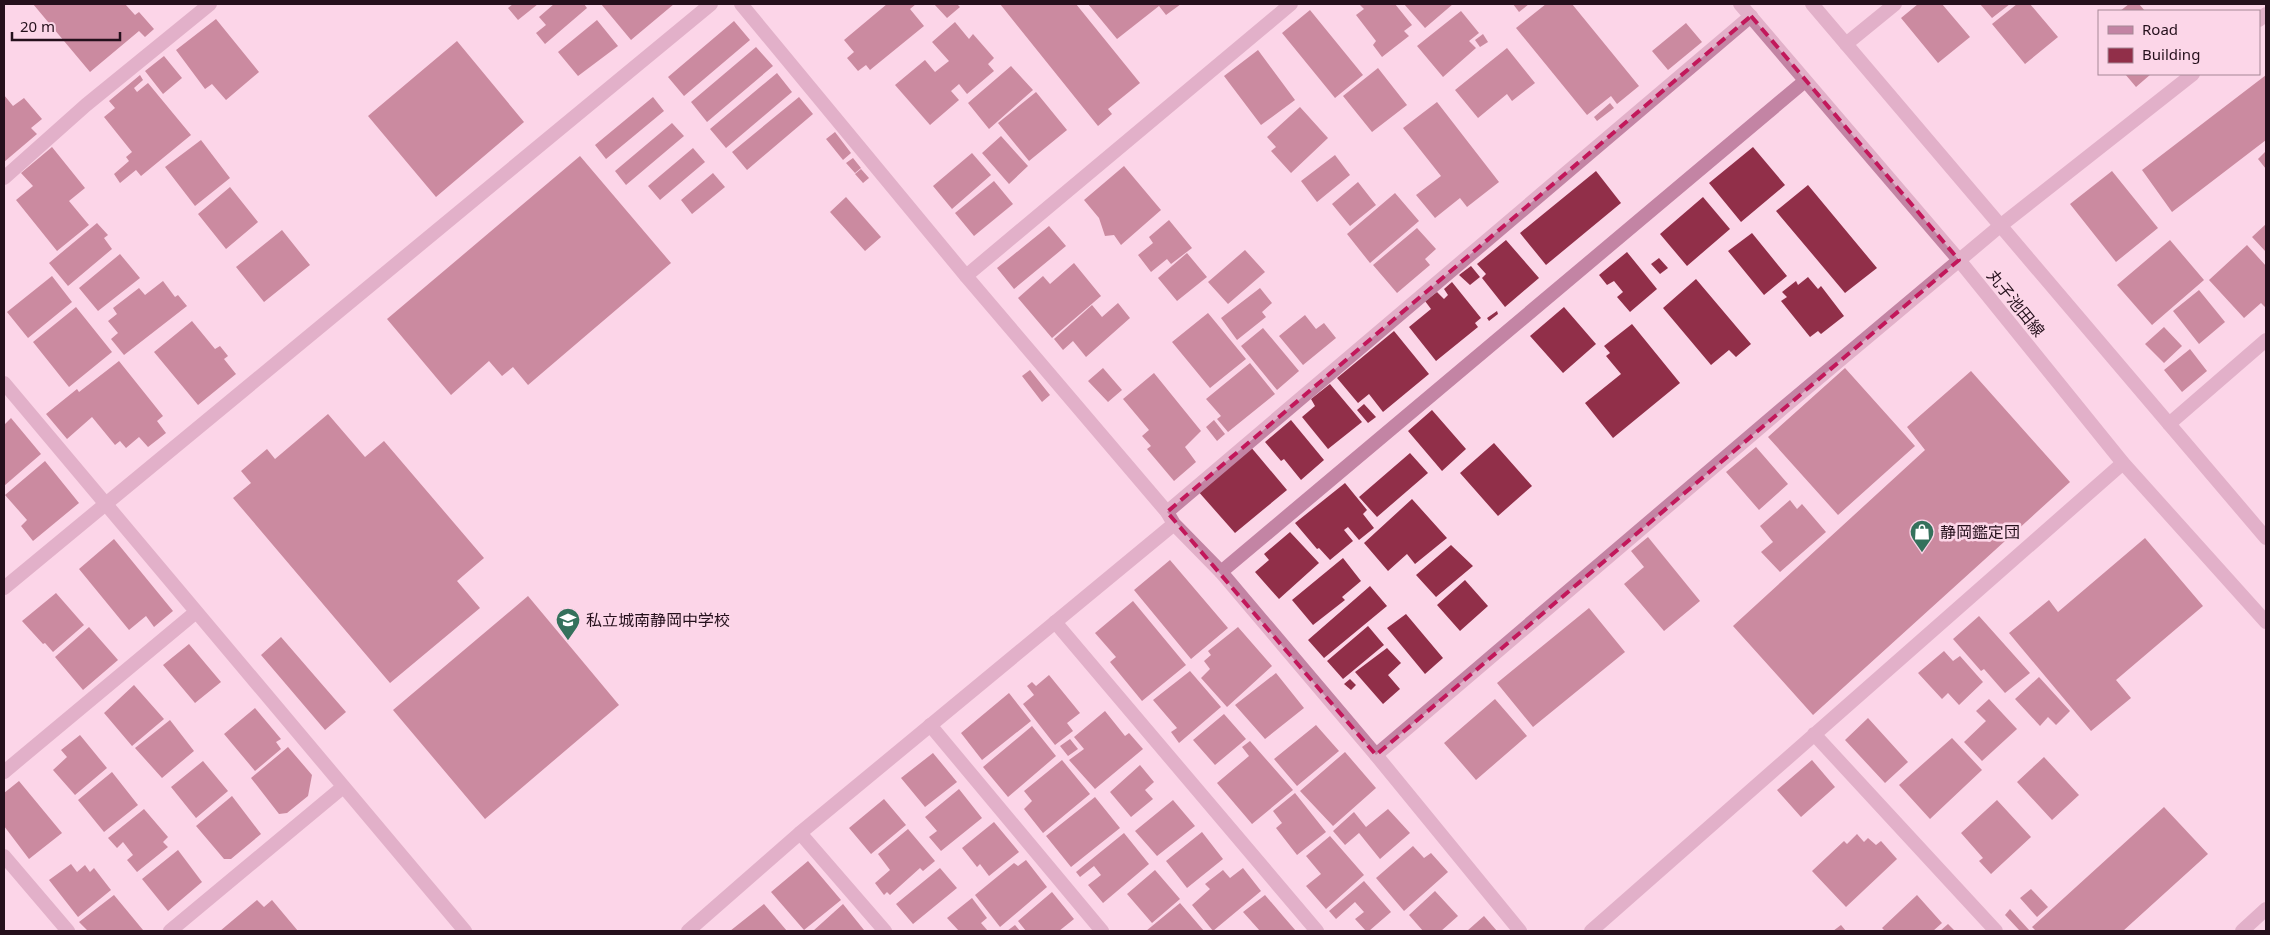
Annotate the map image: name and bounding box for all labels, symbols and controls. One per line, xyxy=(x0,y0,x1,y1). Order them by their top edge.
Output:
scale bar xyxy=(12,10,120,42)
legend xyxy=(2098,10,2260,75)
text: 20 m xyxy=(20,16,55,36)
text: Road xyxy=(2142,19,2178,39)
text: Building xyxy=(2142,44,2200,64)
street label: 丸子池田線 xyxy=(1982,265,2050,341)
shop icon: 静岡鑑定団 xyxy=(1909,519,1935,553)
place label: 静岡鑑定団 xyxy=(1940,521,2020,543)
school or university icon: 私立城南静岡中学校 xyxy=(555,607,581,641)
place label: 私立城南静岡中学校 xyxy=(586,609,730,631)

